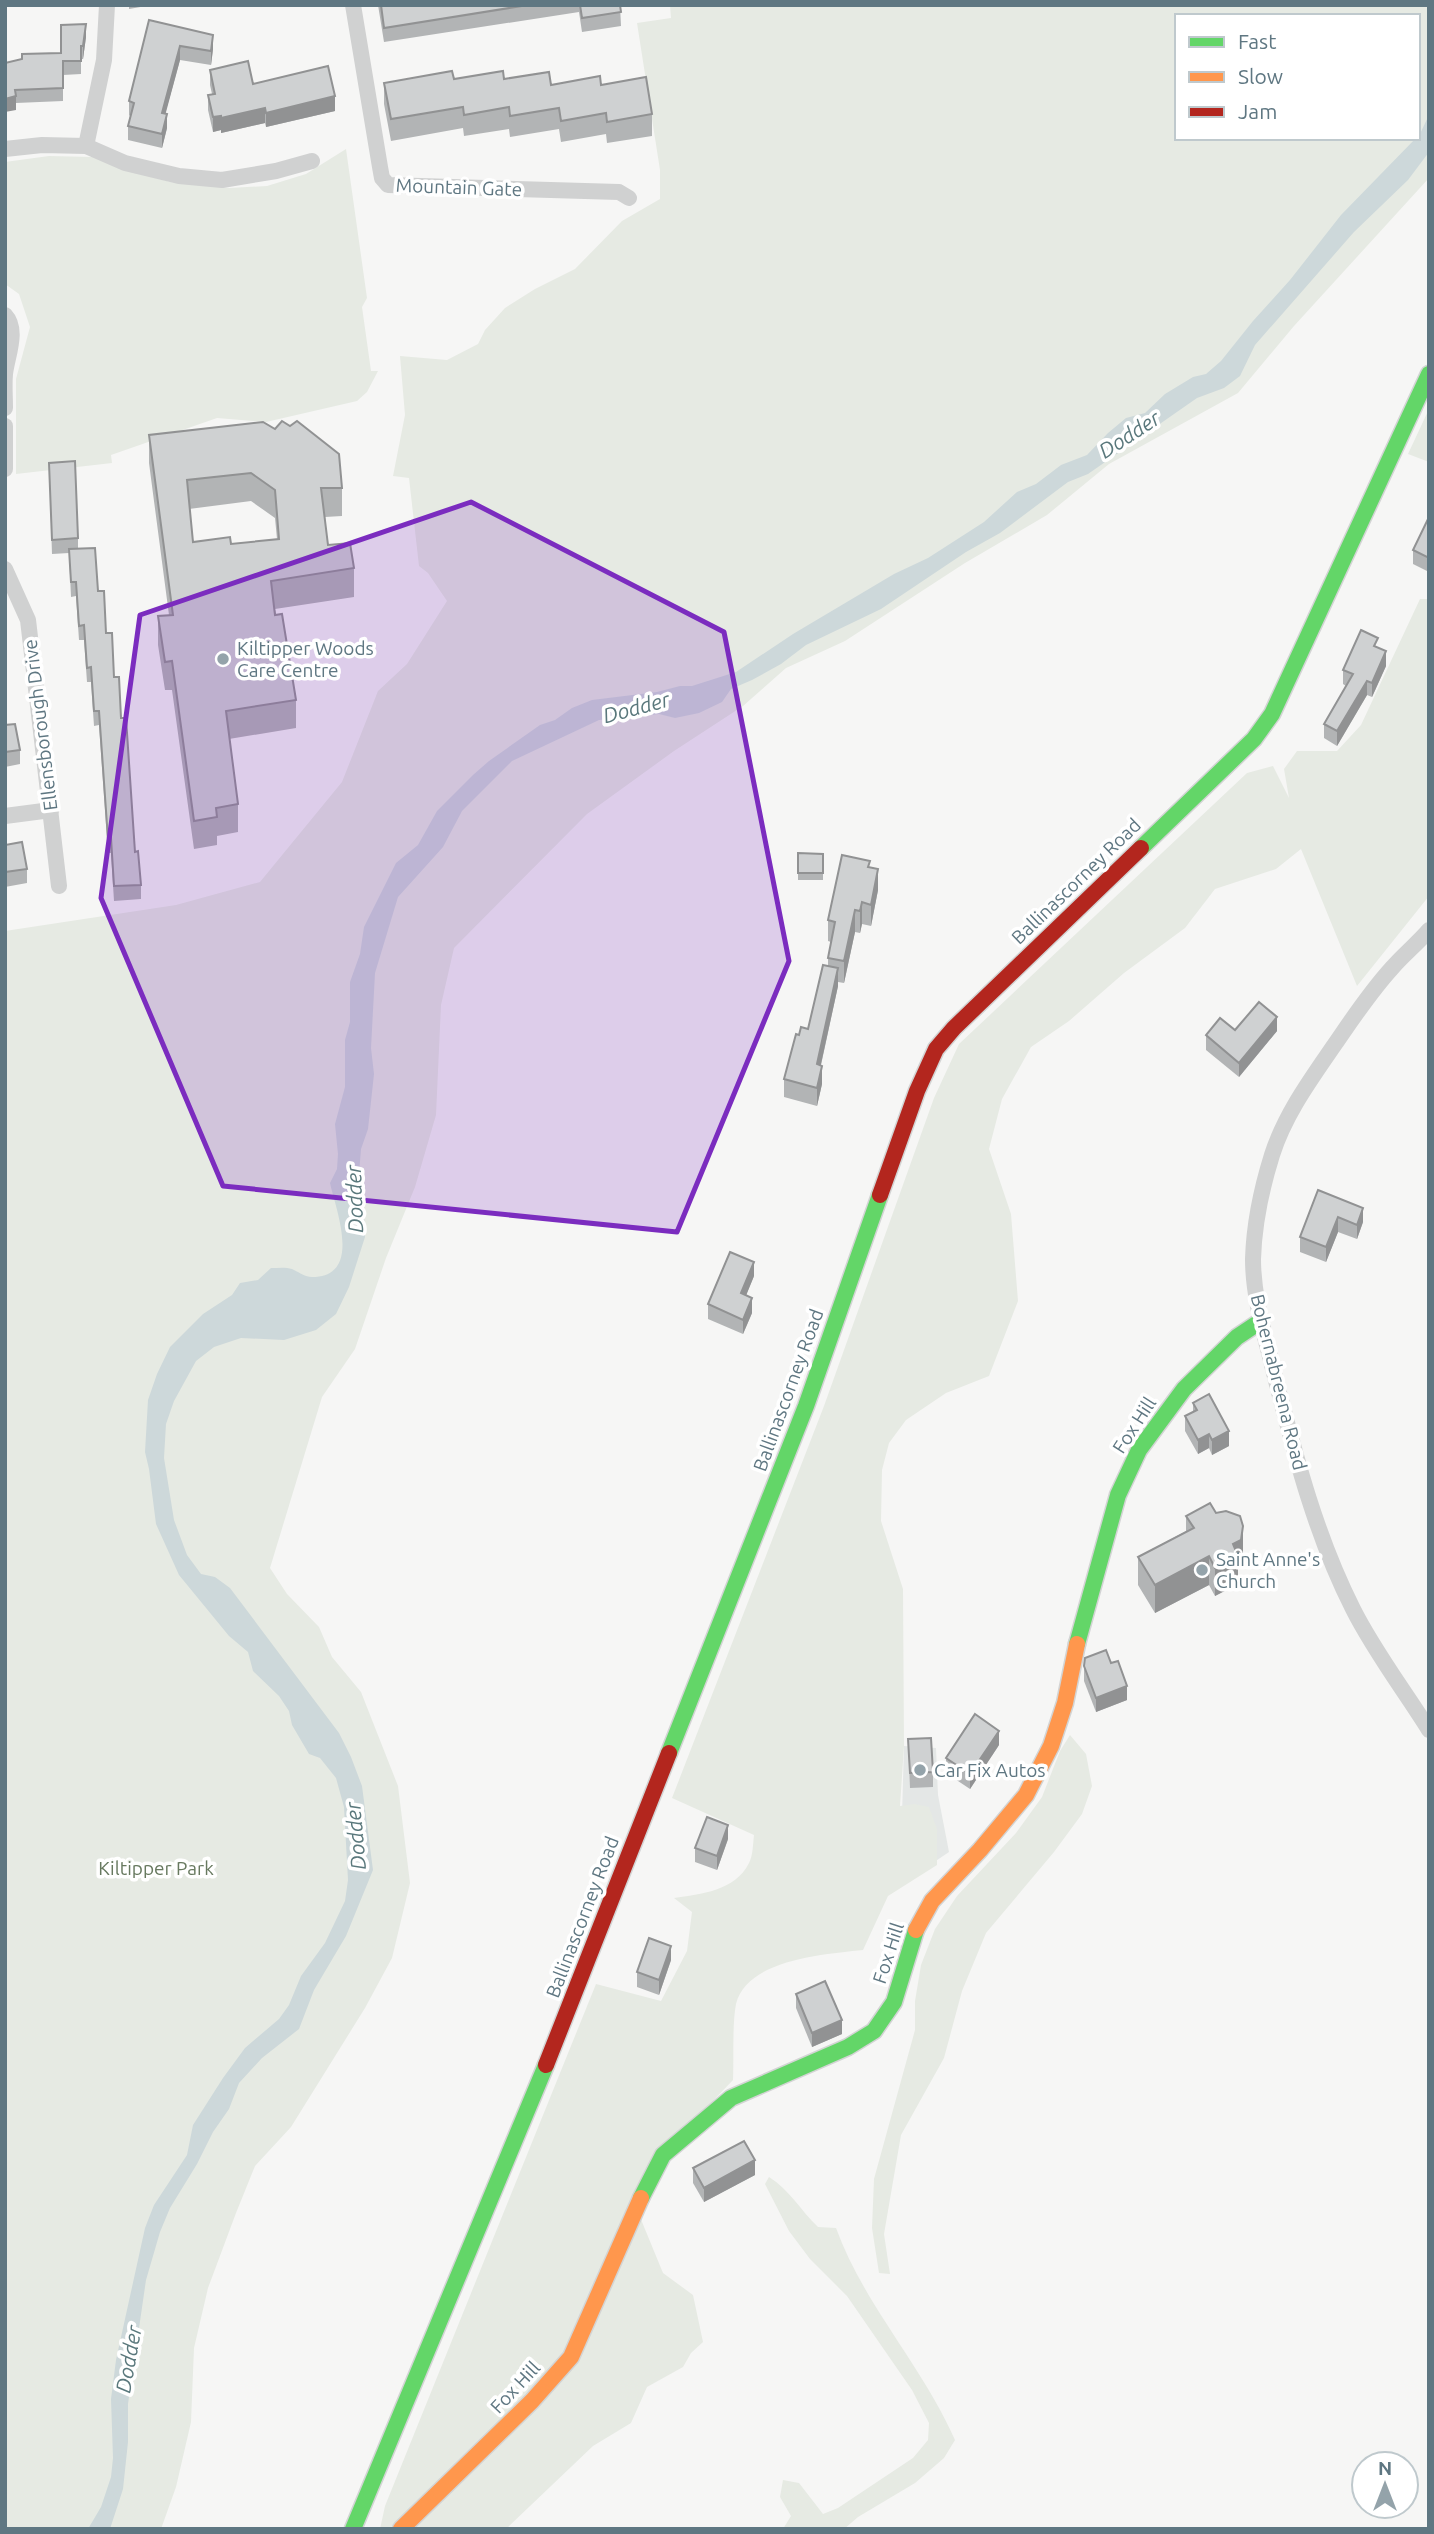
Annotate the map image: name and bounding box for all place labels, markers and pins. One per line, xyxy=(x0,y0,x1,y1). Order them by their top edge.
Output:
place label: Kiltipper Woods Care Centre xyxy=(237,637,374,681)
marker: Kiltipper Woods Care Centre xyxy=(215,651,231,667)
place label: Saint Anne's Church xyxy=(1216,1548,1320,1592)
marker: Saint Anne's Church xyxy=(1194,1562,1210,1578)
place label: Car Fix Autos xyxy=(934,1759,1046,1781)
marker: Car Fix Autos xyxy=(912,1762,928,1778)

